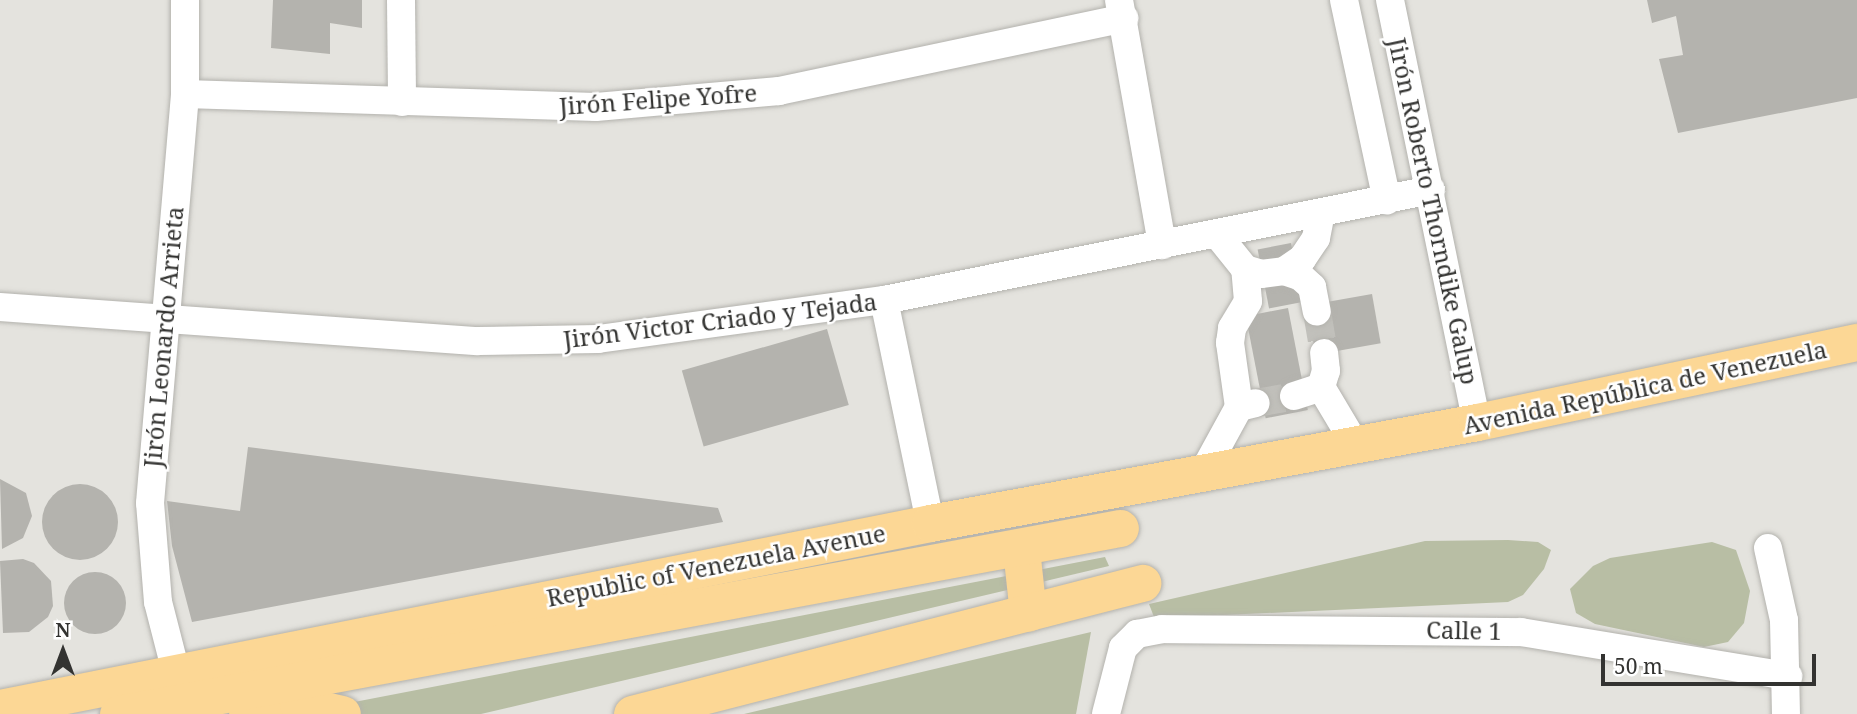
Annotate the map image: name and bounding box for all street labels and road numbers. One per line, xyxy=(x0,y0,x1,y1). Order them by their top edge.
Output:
street label: Jirón Roberto Thorndike Galup xyxy=(1383,35,1485,387)
street label: Jirón Felipe Yofre xyxy=(558,78,758,120)
street label: Jirón Leonardo Arrieta xyxy=(137,205,189,469)
street label: Jirón Victor Criado y Tejada xyxy=(562,286,878,354)
street label: Avenida República de Venezuela xyxy=(1461,334,1829,440)
street label: Republic of Venezuela Avenue xyxy=(544,518,888,612)
street label: Calle 1 xyxy=(1426,615,1502,645)

